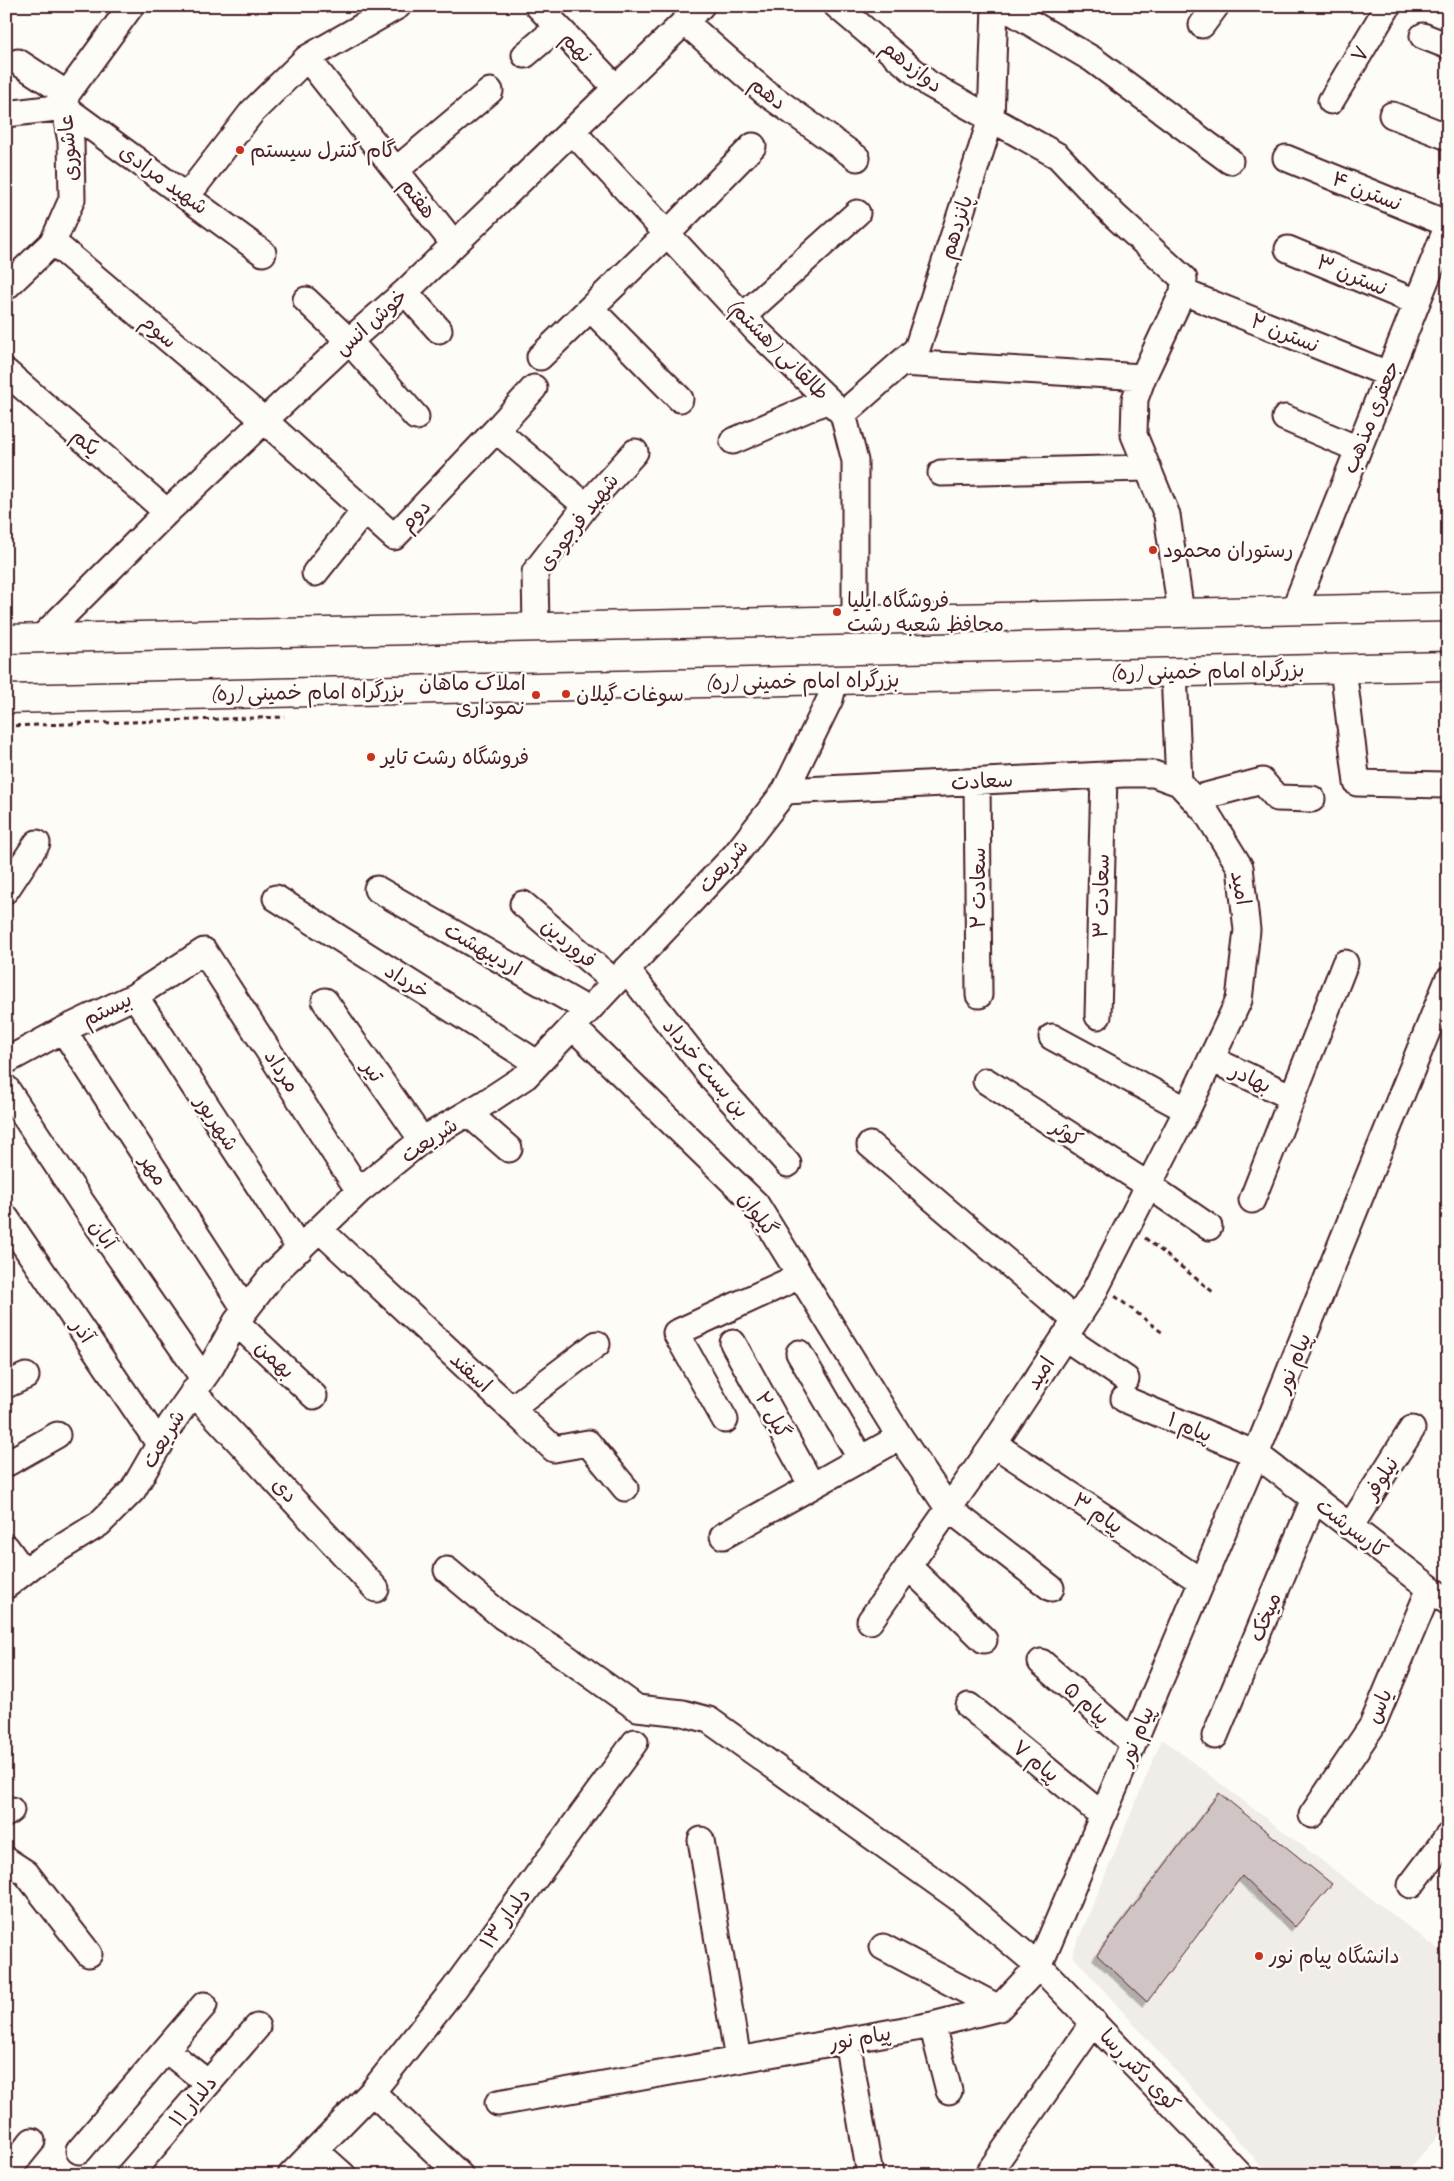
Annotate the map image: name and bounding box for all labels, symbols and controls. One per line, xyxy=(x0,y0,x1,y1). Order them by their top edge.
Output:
street label: نهم xyxy=(554,26,598,70)
street label: دوازدهم xyxy=(874,34,948,101)
street label: ۷ xyxy=(1345,41,1375,67)
street label: دهم xyxy=(743,71,792,118)
street label: عاشوری xyxy=(52,114,84,182)
place label: گام کنترل سیستم xyxy=(250,137,396,166)
street label: شهید مرادی xyxy=(115,138,213,220)
marker: گام کنترل سیستم xyxy=(234,144,246,156)
street label: نسترن ۴ xyxy=(1328,165,1406,217)
street label: هفتم xyxy=(392,172,442,226)
street label: پانزدهم xyxy=(934,192,981,263)
street label: نسترن ۳ xyxy=(1313,248,1391,302)
street label: خوش انس xyxy=(329,283,413,361)
street label: طالقانی (هشتم) xyxy=(719,292,835,408)
street label: سوم xyxy=(133,308,183,356)
street label: نسترن ۲ xyxy=(1247,308,1323,358)
street label: جعفری مذهب xyxy=(1337,357,1405,477)
street label: یکم xyxy=(64,422,106,464)
street label: شهید فرجودی xyxy=(532,468,624,576)
street label: دوم xyxy=(394,494,438,538)
place label: رستوران محمود xyxy=(1163,537,1294,564)
marker: رستوران محمود xyxy=(1147,544,1159,556)
place label: فروشگاه ایلیا محافظ شعبه رشت xyxy=(847,587,1004,637)
marker: فروشگاه ایلیا محافظ شعبه رشت xyxy=(831,606,843,618)
street label: بزرگراه امام خمینی (ره) xyxy=(1109,656,1305,689)
street label: بزرگراه امام خمینی (ره) xyxy=(704,666,900,699)
place label: املاک ماهان نموداری xyxy=(419,670,526,720)
street label: بزرگراه امام خمینی (ره) xyxy=(209,677,405,710)
place label: سوغات گیلان xyxy=(576,681,684,707)
marker: سوغات گیلان xyxy=(560,688,572,700)
marker: املاک ماهان نموداری xyxy=(530,689,542,701)
place label: فروشگاه رشت تاير xyxy=(379,744,529,770)
marker: فروشگاه رشت تاير xyxy=(365,751,377,763)
street label: سعادت xyxy=(950,766,1014,796)
street label: شریعت xyxy=(692,834,754,898)
street label: سعادت ۲ xyxy=(965,847,991,929)
street label: سعادت ۳ xyxy=(1087,853,1115,939)
street label: امید xyxy=(1225,869,1257,907)
street label: فروردین xyxy=(536,912,602,974)
street label: اردیبهشت xyxy=(440,916,526,982)
street label: خرداد xyxy=(380,957,434,1005)
street label: بیستم xyxy=(78,986,137,1035)
street label: بن بست خرداد xyxy=(657,1013,755,1123)
street label: مرداد xyxy=(259,1045,305,1097)
street label: تیر xyxy=(355,1053,390,1088)
street label: بهادر xyxy=(1225,1056,1276,1099)
street label: شهریور xyxy=(188,1089,245,1156)
street label: شریعت xyxy=(395,1111,463,1169)
street label: کوثر xyxy=(1045,1112,1087,1153)
street label: مهر xyxy=(133,1148,174,1191)
street label: گیلوان xyxy=(733,1186,783,1242)
street label: آبان xyxy=(84,1214,123,1255)
street label: آذر xyxy=(65,1312,101,1349)
street label: پیام نور xyxy=(1269,1329,1320,1399)
street label: بهمن xyxy=(250,1334,300,1384)
street label: اسفند xyxy=(445,1346,497,1398)
street label: امید xyxy=(1020,1351,1060,1395)
street label: گیل ۲ xyxy=(750,1387,796,1443)
street label: شریعت xyxy=(136,1405,190,1473)
street label: پیام ۱ xyxy=(1163,1406,1216,1451)
street label: نیلوفر xyxy=(1357,1452,1405,1506)
street label: دی xyxy=(267,1472,303,1508)
street label: پیام ۳ xyxy=(1066,1487,1128,1542)
street label: کارسرشت xyxy=(1311,1492,1393,1564)
street label: میخک xyxy=(1243,1589,1287,1645)
street label: پیام ۵ xyxy=(1057,1676,1115,1733)
street label: یاس xyxy=(1360,1685,1398,1727)
street label: پیام نور xyxy=(1111,1702,1163,1772)
street label: پیام ۷ xyxy=(1005,1734,1065,1790)
street label: دلدار ۱۳ xyxy=(474,1882,536,1954)
place label: دانشگاه پیام نور xyxy=(1268,1943,1400,1972)
marker: دانشگاه پیام نور xyxy=(1253,1950,1265,1962)
street label: پیام نور xyxy=(826,2020,894,2059)
street label: کوی دکتر رسا xyxy=(1094,2023,1186,2117)
street label: دلدار ۱۱ xyxy=(163,2070,223,2132)

